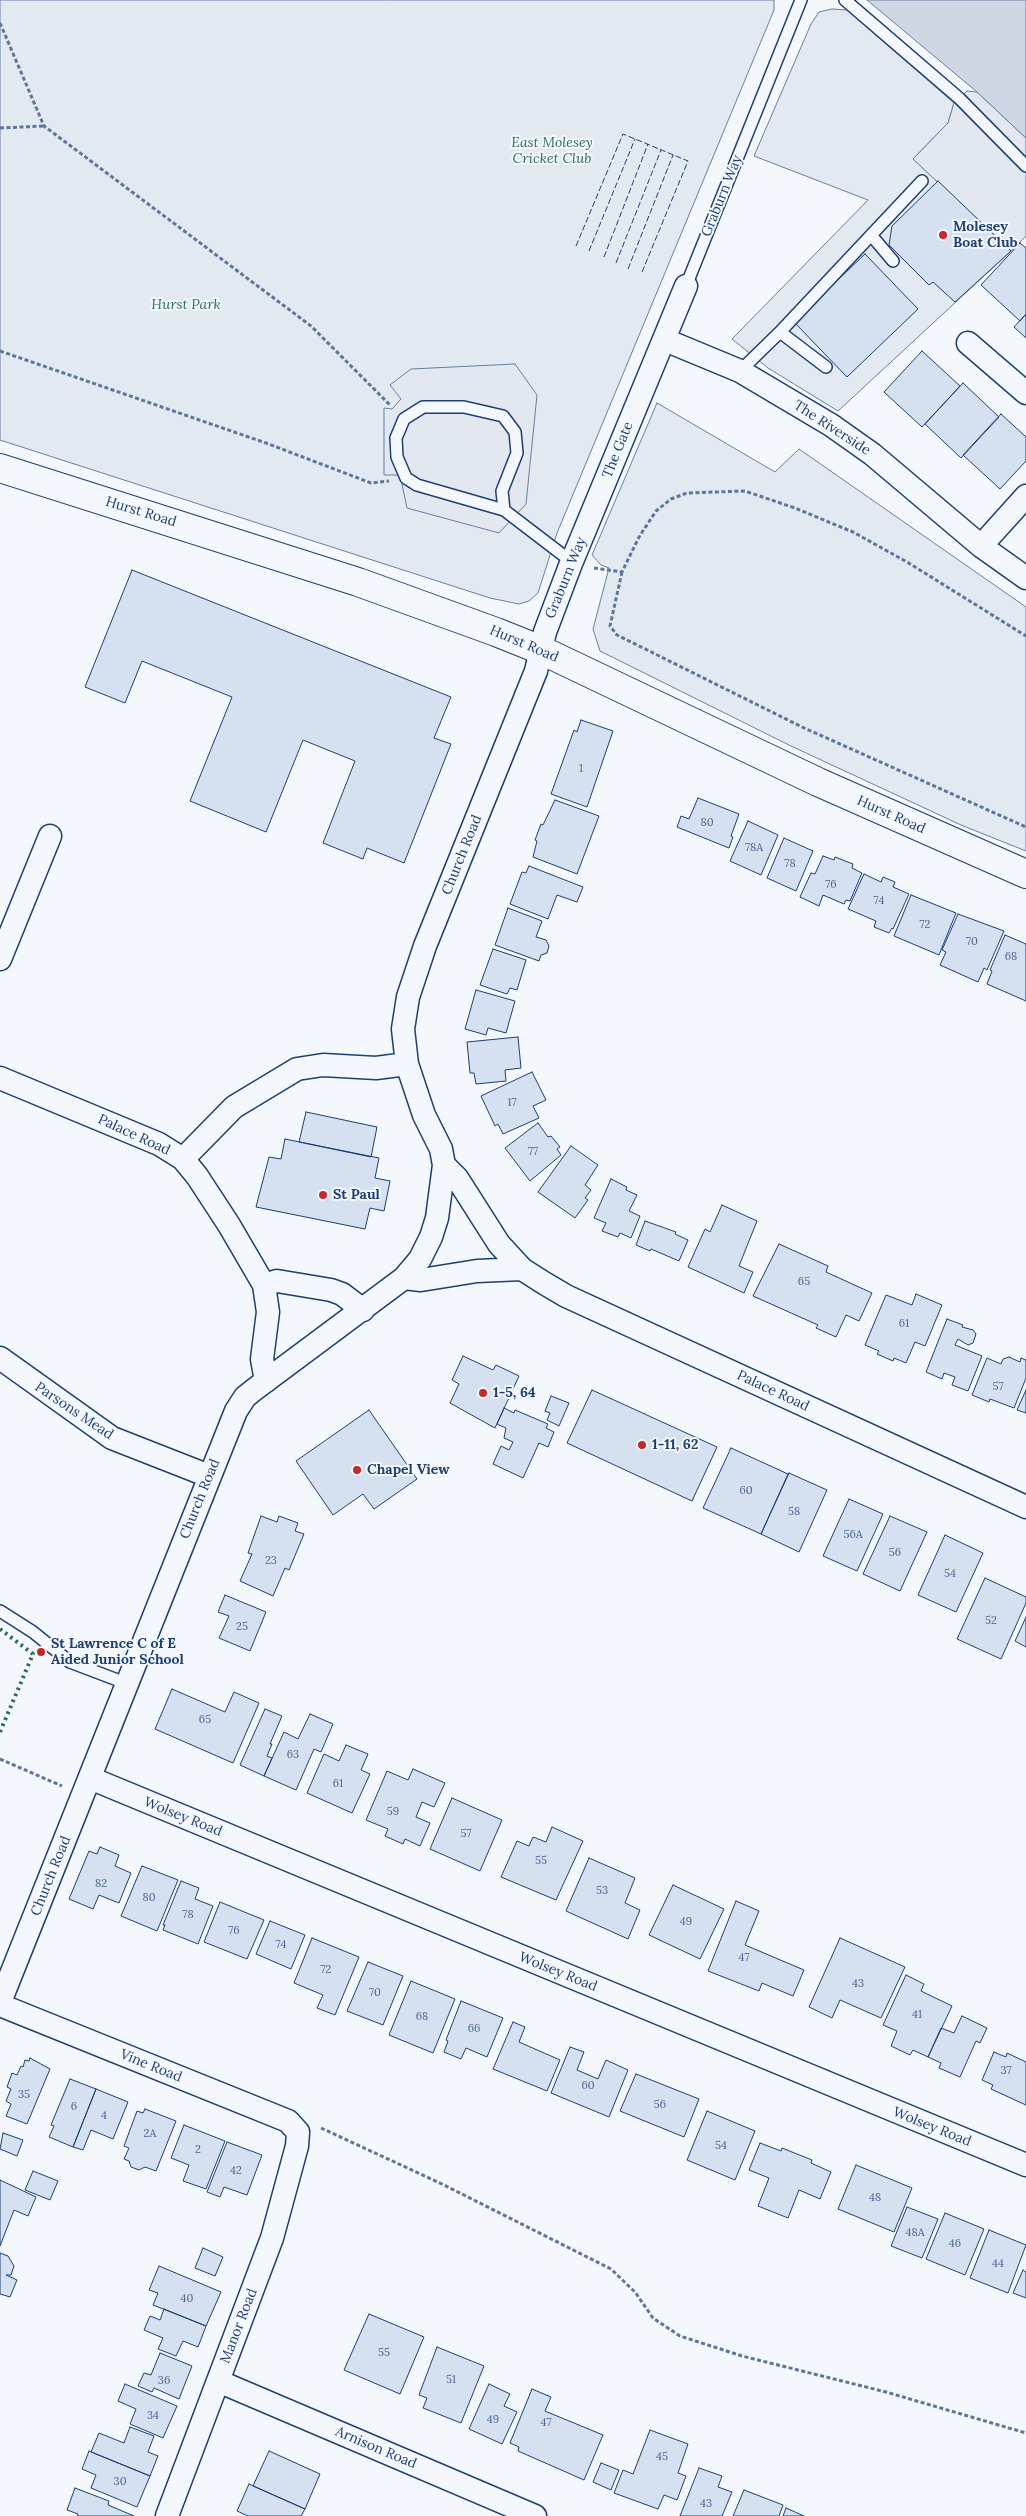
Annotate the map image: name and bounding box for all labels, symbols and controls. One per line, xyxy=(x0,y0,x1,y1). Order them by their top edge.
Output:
park label: East Molesey Cricket Club xyxy=(511,135,593,168)
street label: Graburn Way xyxy=(698,153,746,239)
place label: Molesey Boat Club xyxy=(953,219,1018,252)
marker: Molesey Boat Club xyxy=(937,229,949,241)
park label: Hurst Park xyxy=(151,297,221,313)
street label: The Riverside xyxy=(790,397,874,459)
street label: The Gate xyxy=(599,419,637,481)
street label: Hurst Road xyxy=(104,493,178,531)
street label: Graburn Way xyxy=(542,535,590,621)
street label: Hurst Road xyxy=(487,622,561,666)
house number: 1 xyxy=(579,762,583,776)
street label: Hurst Road xyxy=(854,792,928,838)
street label: Church Road xyxy=(438,813,486,897)
house number: 80 xyxy=(700,816,714,830)
house number: 78A xyxy=(745,841,763,855)
house number: 78 xyxy=(784,857,796,871)
house number: 76 xyxy=(825,878,837,892)
house number: 74 xyxy=(874,894,884,908)
house number: 72 xyxy=(920,918,930,932)
house number: 70 xyxy=(966,935,978,949)
house number: 68 xyxy=(1005,950,1017,964)
house number: 17 xyxy=(507,1096,517,1110)
street label: Palace Road xyxy=(95,1111,173,1159)
house number: 77 xyxy=(528,1145,538,1159)
place label: St Paul xyxy=(333,1187,380,1203)
marker: St Paul xyxy=(317,1189,329,1201)
house number: 65 xyxy=(798,1275,810,1289)
house number: 61 xyxy=(899,1317,909,1331)
street label: Palace Road xyxy=(734,1367,812,1415)
street label: Parsons Mead xyxy=(32,1379,116,1443)
house number: 57 xyxy=(992,1380,1004,1394)
place label: 1-5, 64 xyxy=(493,1385,536,1401)
marker: 1-5, 64 xyxy=(477,1387,489,1399)
place label: 1-11, 62 xyxy=(652,1437,698,1453)
marker: 1-11, 62 xyxy=(636,1439,648,1451)
street label: Church Road xyxy=(176,1457,224,1541)
place label: Chapel View xyxy=(367,1462,450,1478)
marker: Chapel View xyxy=(351,1464,363,1476)
house number: 60 xyxy=(739,1484,753,1498)
house number: 58 xyxy=(788,1505,800,1519)
house number: 56A xyxy=(843,1528,863,1542)
house number: 56 xyxy=(889,1546,901,1560)
house number: 23 xyxy=(265,1554,277,1568)
house number: 54 xyxy=(944,1567,956,1581)
house number: 52 xyxy=(985,1614,997,1628)
house number: 25 xyxy=(236,1620,248,1634)
place label: St Lawrence C of E Aided Junior School xyxy=(51,1636,184,1668)
marker: St Lawrence C of E Aided Junior School xyxy=(35,1646,47,1658)
house number: 65 xyxy=(199,1713,211,1727)
house number: 63 xyxy=(287,1748,299,1762)
house number: 61 xyxy=(333,1777,343,1791)
street label: Wolsey Road xyxy=(141,1794,225,1840)
house number: 59 xyxy=(387,1805,399,1819)
house number: 57 xyxy=(460,1827,472,1841)
street label: Church Road xyxy=(27,1834,75,1918)
house number: 55 xyxy=(535,1854,547,1868)
house number: 82 xyxy=(95,1877,107,1891)
house number: 53 xyxy=(596,1884,608,1898)
house number: 80 xyxy=(142,1891,156,1905)
house number: 78 xyxy=(182,1908,194,1922)
house number: 49 xyxy=(680,1915,692,1929)
house number: 76 xyxy=(228,1924,240,1938)
house number: 74 xyxy=(276,1938,286,1952)
street label: Wolsey Road xyxy=(516,1949,600,1995)
house number: 47 xyxy=(738,1951,750,1965)
house number: 72 xyxy=(321,1963,331,1977)
house number: 43 xyxy=(852,1977,864,1991)
house number: 70 xyxy=(369,1986,381,2000)
house number: 41 xyxy=(912,2008,922,2022)
house number: 68 xyxy=(416,2010,428,2024)
house number: 66 xyxy=(468,2022,480,2036)
street label: Vine Road xyxy=(118,2046,184,2086)
house number: 37 xyxy=(1001,2064,1011,2078)
house number: 60 xyxy=(581,2079,595,2093)
house number: 35 xyxy=(18,2088,30,2102)
house number: 56 xyxy=(654,2098,666,2112)
house number: 6 xyxy=(71,2100,77,2114)
street label: Wolsey Road xyxy=(890,2104,974,2150)
house number: 4 xyxy=(101,2109,107,2123)
house number: 2A xyxy=(144,2127,156,2141)
house number: 54 xyxy=(715,2139,727,2153)
house number: 2 xyxy=(195,2143,201,2157)
house number: 42 xyxy=(230,2164,242,2178)
house number: 48 xyxy=(869,2191,881,2205)
house number: 48A xyxy=(905,2226,925,2240)
house number: 46 xyxy=(949,2237,961,2251)
house number: 44 xyxy=(992,2257,1004,2271)
street label: Manor Road xyxy=(217,2286,261,2366)
house number: 40 xyxy=(181,2292,193,2306)
house number: 55 xyxy=(378,2346,390,2360)
house number: 51 xyxy=(446,2373,456,2387)
house number: 36 xyxy=(158,2374,170,2388)
house number: 34 xyxy=(147,2409,159,2423)
house number: 49 xyxy=(487,2413,499,2427)
house number: 47 xyxy=(540,2416,552,2430)
street label: Arnison Road xyxy=(333,2423,419,2473)
house number: 45 xyxy=(656,2450,668,2464)
house number: 30 xyxy=(114,2475,126,2489)
house number: 43 xyxy=(700,2497,712,2511)

